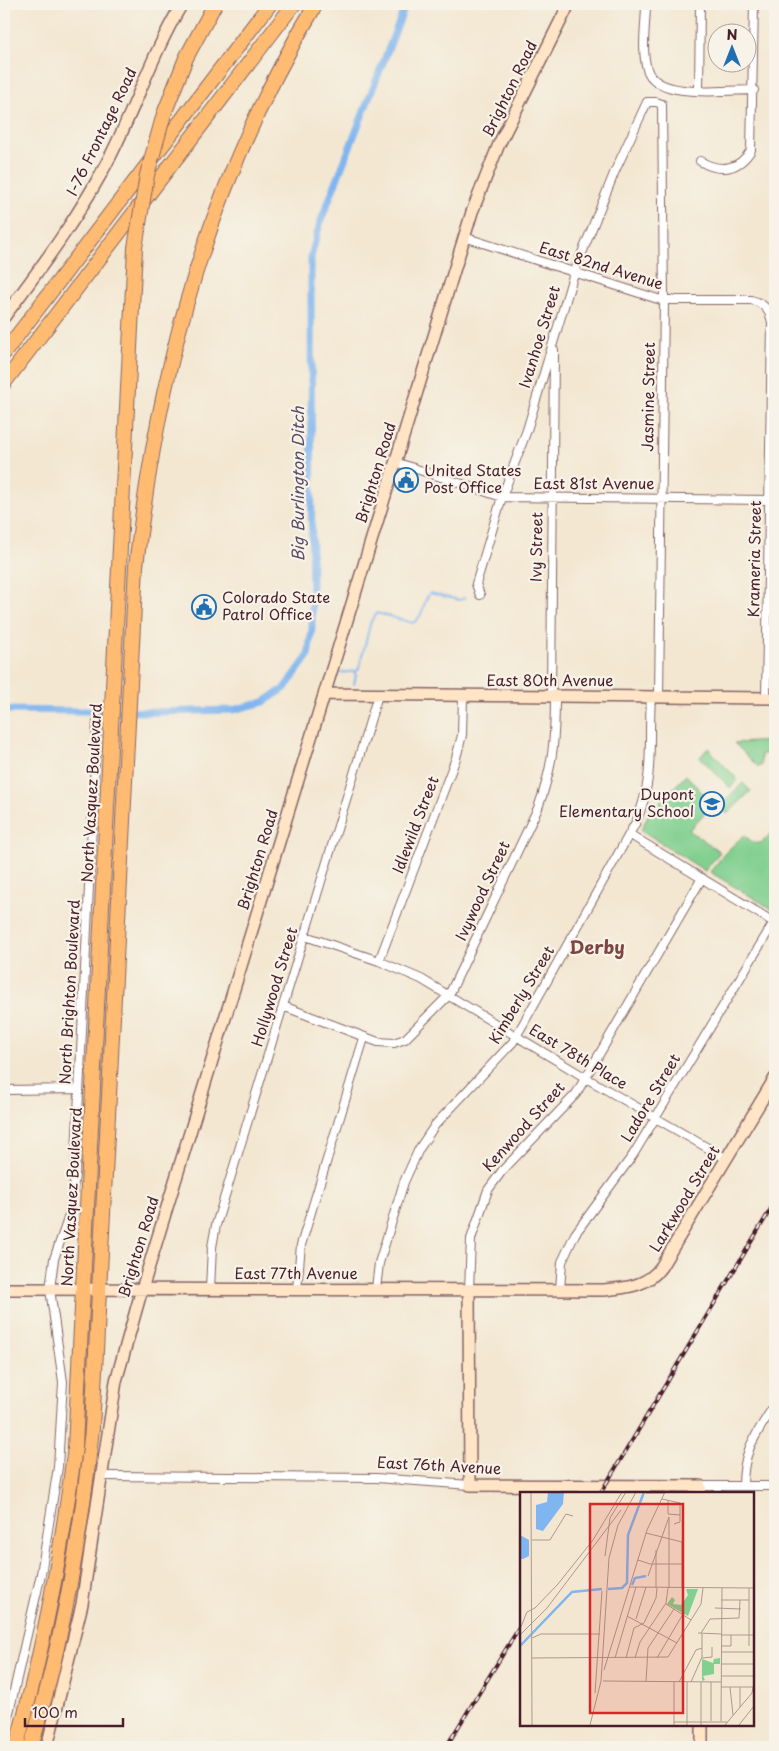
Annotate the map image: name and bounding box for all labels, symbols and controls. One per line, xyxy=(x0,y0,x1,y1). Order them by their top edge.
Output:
north arrow xyxy=(706,22,756,72)
text: N xyxy=(726,24,738,45)
street label: Brighton Road xyxy=(475,36,542,141)
street label: I-76 Frontage Road xyxy=(60,63,142,199)
street label: East 82nd Avenue xyxy=(537,235,666,294)
street label: Ivanhoe Street xyxy=(512,282,565,391)
street label: Jasmine Street xyxy=(635,342,660,452)
water label: Big Burlington Ditch xyxy=(285,406,309,562)
street label: Brighton Road xyxy=(348,419,401,526)
place label: United States Post Office xyxy=(424,458,521,498)
public building icon: United States Post Office xyxy=(393,467,419,493)
street label: East 81st Avenue xyxy=(534,471,654,494)
street label: Krameria Street xyxy=(741,500,766,618)
street label: Ivy Street xyxy=(523,512,548,582)
place label: Colorado State Patrol Office xyxy=(222,585,330,625)
public building icon: Colorado State Patrol Office xyxy=(191,594,217,620)
street label: East 80th Avenue xyxy=(487,668,613,691)
street label: North Vasquez Boulevard xyxy=(74,703,107,883)
street label: Idlewild Street xyxy=(385,772,444,877)
place label: Dupont Elementary School xyxy=(559,782,694,822)
school or university icon: Dupont Elementary School xyxy=(699,791,725,817)
street label: Brighton Road xyxy=(230,806,283,913)
street label: Ivywood Street xyxy=(448,837,515,944)
street label: North Brighton Boulevard xyxy=(52,899,85,1085)
street label: Hollywood Street xyxy=(244,924,303,1049)
district label: Derby xyxy=(569,933,625,960)
street label: Kimberly Street xyxy=(482,941,559,1048)
street label: East 78th Place xyxy=(525,1017,632,1094)
street label: Ladore Street xyxy=(614,1049,685,1146)
street label: Kenwood Street xyxy=(476,1076,570,1176)
street label: North Vasquez Boulevard xyxy=(54,1107,87,1287)
street label: Larkwood Street xyxy=(643,1141,725,1256)
street label: Brighton Road xyxy=(111,1193,164,1300)
street label: East 77th Avenue xyxy=(234,1261,358,1284)
street label: East 76th Avenue xyxy=(376,1450,502,1479)
inset map xyxy=(520,1492,754,1726)
scale bar xyxy=(25,1696,122,1728)
text: 100 m xyxy=(32,1700,78,1723)

